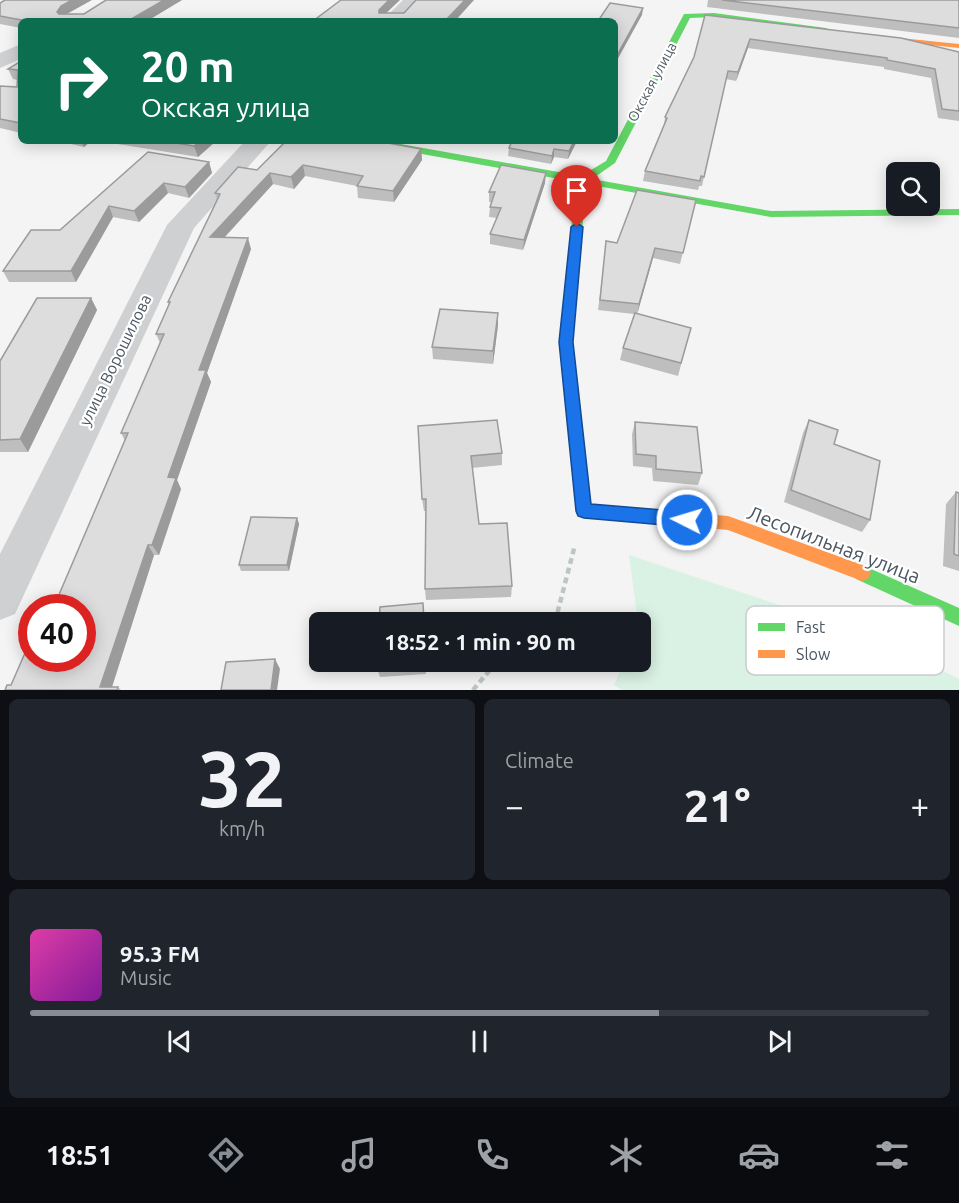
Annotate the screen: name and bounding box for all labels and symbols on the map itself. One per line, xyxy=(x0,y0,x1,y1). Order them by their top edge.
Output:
street label: Окская улица xyxy=(624,39,680,125)
pin xyxy=(551,165,602,227)
street label: улица Ворошилова xyxy=(75,291,155,429)
position arrow xyxy=(655,488,719,552)
street label: Лесопильная улица xyxy=(744,500,924,588)
speed limit sign: 40 xyxy=(18,594,96,672)
legend xyxy=(746,606,944,675)
text: Fast xyxy=(796,618,826,636)
text: Slow xyxy=(796,645,831,663)

